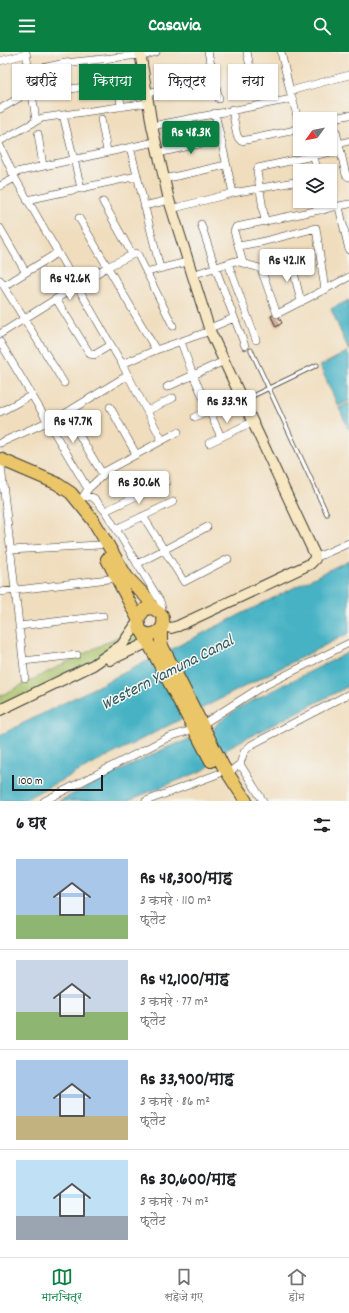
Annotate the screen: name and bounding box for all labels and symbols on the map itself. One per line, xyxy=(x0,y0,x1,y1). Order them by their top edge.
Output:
north arrow xyxy=(293,112,337,156)
pin: Rs 48.3K xyxy=(150,121,232,155)
pin: Rs 42.1K xyxy=(246,249,328,283)
pin: Rs 42.6K xyxy=(29,267,111,301)
pin: Rs 33.9K xyxy=(186,390,268,424)
pin: Rs 47.7K xyxy=(32,410,114,444)
pin: Rs 30.6K xyxy=(98,471,180,505)
water label: Western Yamuna Canal xyxy=(98,629,240,718)
scale bar xyxy=(12,773,103,792)

